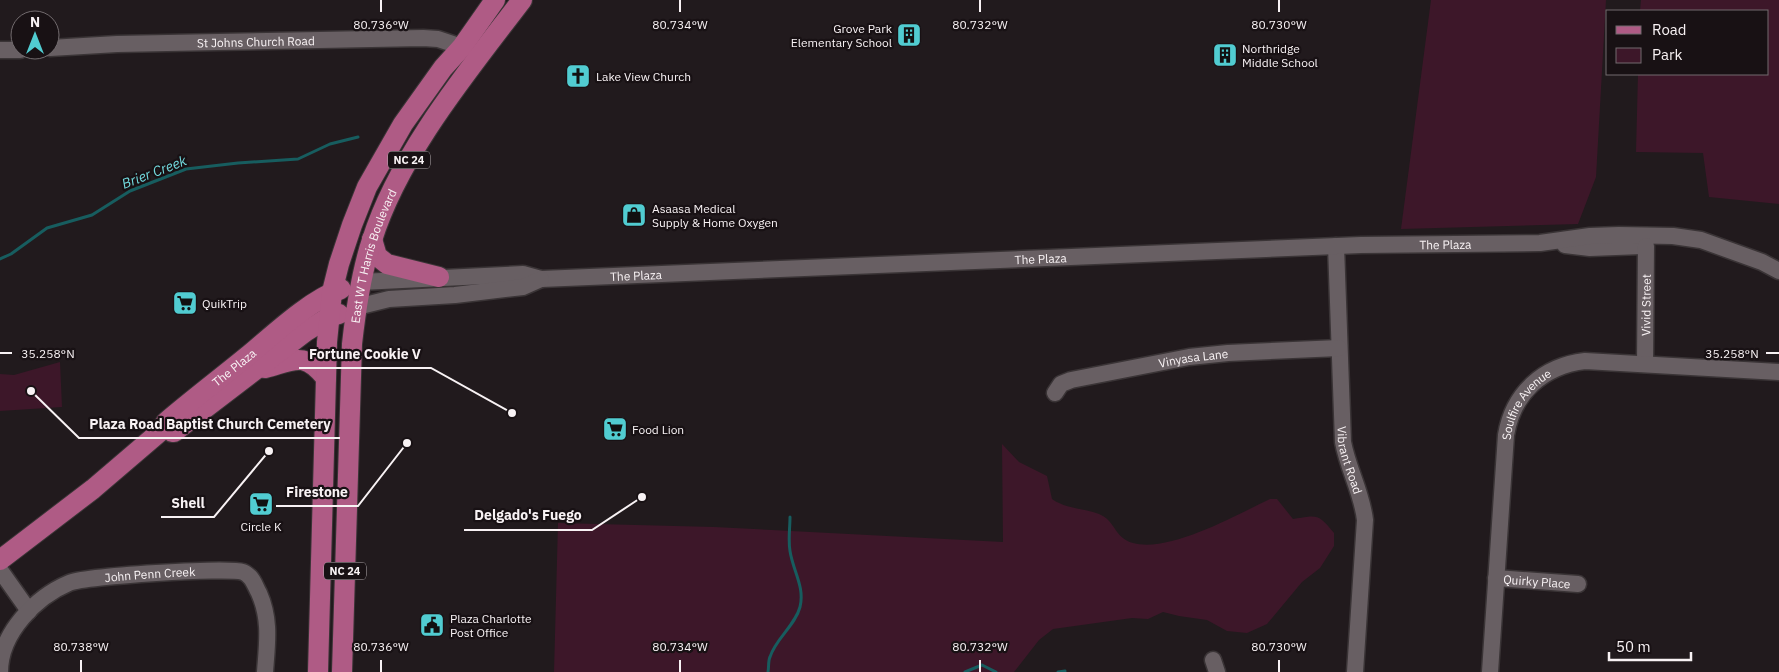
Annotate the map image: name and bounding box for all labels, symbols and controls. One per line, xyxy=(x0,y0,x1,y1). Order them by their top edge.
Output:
north arrow xyxy=(10,10,60,60)
legend xyxy=(1606,10,1769,75)
text: N xyxy=(30,13,40,31)
text: 80.736°W xyxy=(353,17,409,32)
text: 80.734°W xyxy=(652,17,708,32)
text: 80.732°W xyxy=(952,17,1008,32)
text: 80.730°W xyxy=(1251,17,1307,32)
text: Road xyxy=(1652,20,1687,39)
place label: Grove Park Elementary School xyxy=(791,21,893,50)
building icon: Grove Park Elementary School xyxy=(896,22,922,48)
street label: St Johns Church Road xyxy=(197,33,315,50)
place label: Northridge Middle School xyxy=(1242,41,1318,70)
building icon: Northridge Middle School xyxy=(1212,42,1238,68)
text: Park xyxy=(1652,45,1682,64)
church icon: Lake View Church xyxy=(565,63,591,89)
place label: Lake View Church xyxy=(596,69,691,84)
water label: Brier Creek xyxy=(119,151,190,193)
road number: NC 24 xyxy=(388,152,430,168)
street label: East W T Harris Boulevard xyxy=(347,186,399,324)
place label: Asaasa Medical Supply & Home Oxygen xyxy=(652,201,778,230)
shop icon: Asaasa Medical Supply & Home Oxygen xyxy=(621,202,647,228)
street label: The Plaza xyxy=(1419,236,1472,252)
street label: The Plaza xyxy=(1014,250,1068,267)
street label: The Plaza xyxy=(610,266,663,284)
street label: Vivid Street xyxy=(1638,274,1653,336)
supermarket icon: QuikTrip xyxy=(172,290,198,316)
place label: QuikTrip xyxy=(202,296,247,311)
callout: Fortune Cookie V xyxy=(299,339,431,368)
street label: The Plaza xyxy=(209,345,259,389)
text: Fortune Cookie V xyxy=(309,345,421,363)
street label: Vinyasa Lane xyxy=(1157,345,1229,370)
text: 35.258°N xyxy=(21,346,75,361)
text: 35.258°N xyxy=(1705,346,1759,361)
street label: Soulfire Avenue xyxy=(1498,365,1554,440)
callout: Plaza Road Baptist Church Cemetery xyxy=(79,409,340,438)
text: Plaza Road Baptist Church Cemetery xyxy=(89,415,331,433)
supermarket icon: Food Lion xyxy=(602,416,628,442)
place label: Food Lion xyxy=(632,422,684,437)
street label: Vibrant Road xyxy=(1335,426,1366,496)
callout: Firestone xyxy=(276,477,358,506)
text: Firestone xyxy=(286,483,348,501)
callout: Shell xyxy=(161,488,214,517)
supermarket icon: Circle K xyxy=(248,491,274,517)
text: Shell xyxy=(171,494,205,512)
callout: Delgado's Fuego xyxy=(464,501,592,530)
text: Delgado's Fuego xyxy=(474,506,582,524)
place label: Circle K xyxy=(240,519,282,534)
road number: NC 24 xyxy=(324,562,366,580)
street label: John Penn Creek xyxy=(104,564,196,585)
street label: Quirky Place xyxy=(1503,571,1571,591)
place label: Plaza Charlotte Post Office xyxy=(450,611,532,640)
public building icon: Plaza Charlotte Post Office xyxy=(419,612,445,638)
scale bar xyxy=(1609,630,1692,662)
text: 50 m xyxy=(1616,637,1651,656)
text: 80.738°W xyxy=(53,639,109,654)
text: 80.736°W xyxy=(353,639,409,654)
text: 80.734°W xyxy=(652,639,708,654)
text: 80.732°W xyxy=(952,639,1008,654)
text: 80.730°W xyxy=(1251,639,1307,654)

